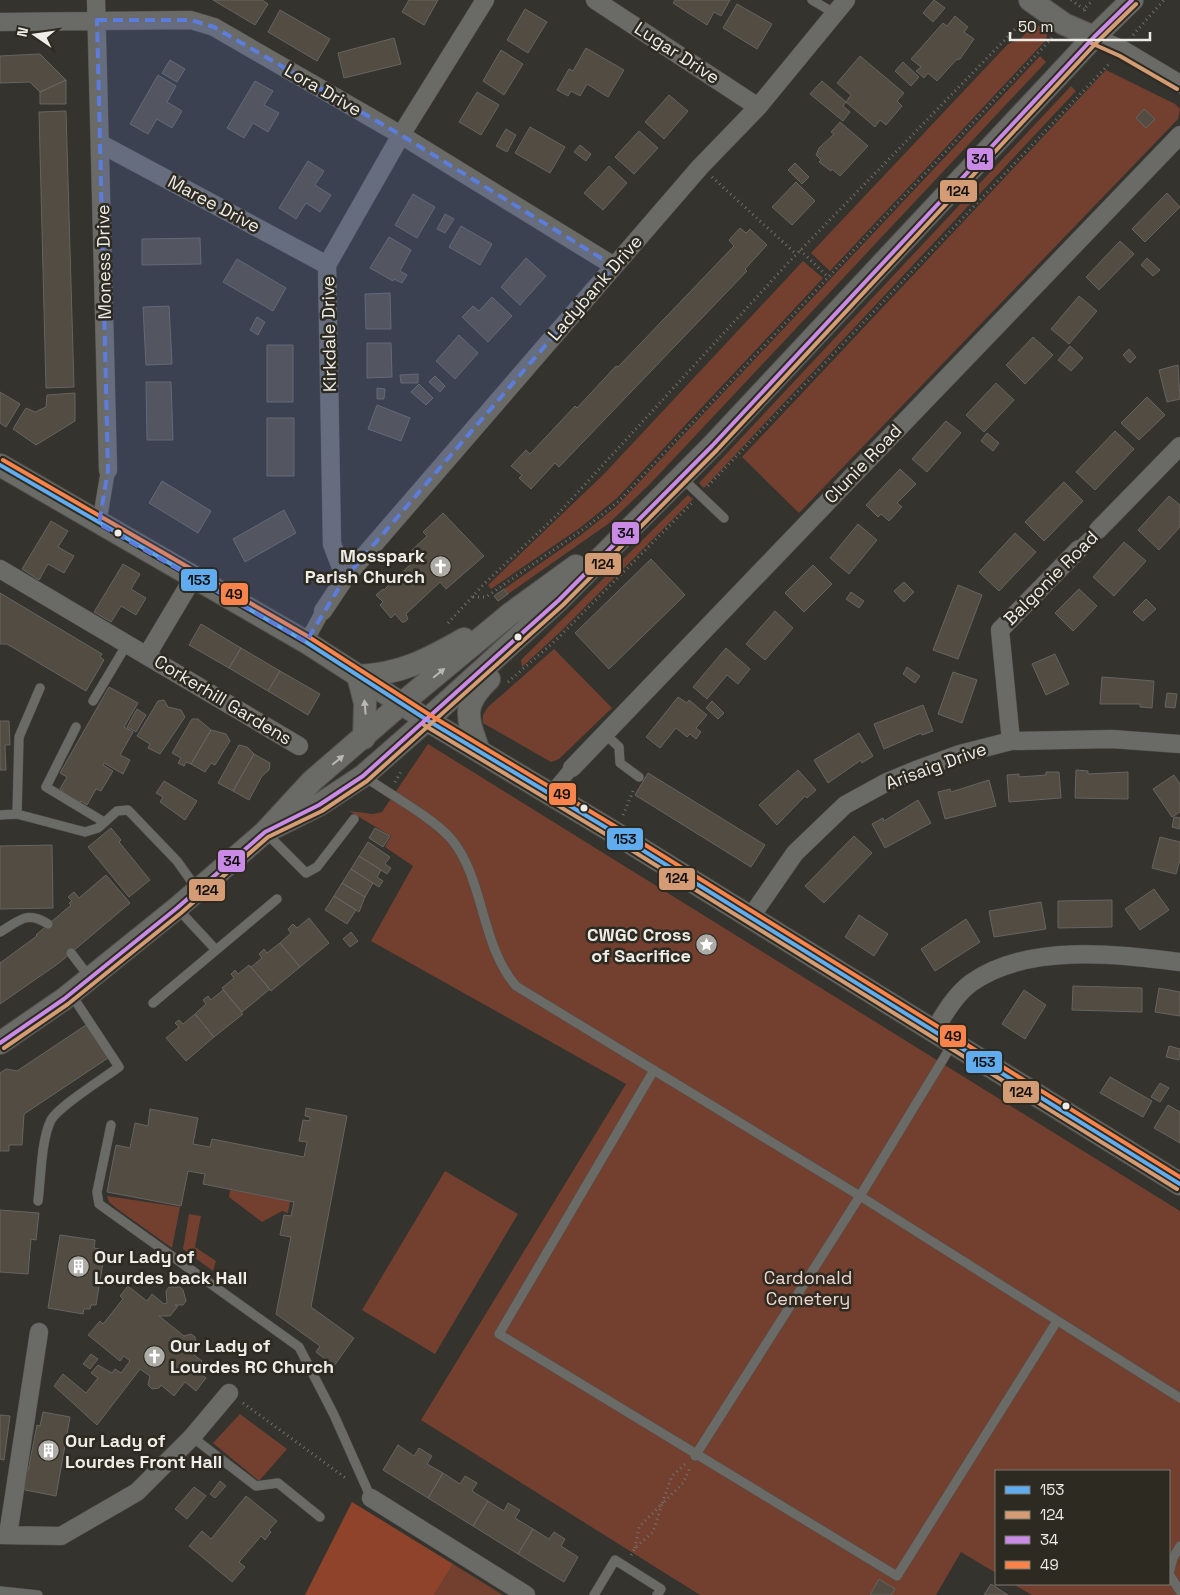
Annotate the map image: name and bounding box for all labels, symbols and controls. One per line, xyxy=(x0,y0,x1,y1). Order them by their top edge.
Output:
north arrow xyxy=(10,10,60,60)
scale bar xyxy=(1010,10,1150,42)
street label: Lugar Drive xyxy=(630,16,724,89)
text: 50 m xyxy=(1018,17,1053,36)
text: N xyxy=(13,25,32,39)
street label: Lora Drive xyxy=(280,58,366,121)
line badge: 34 xyxy=(966,147,994,171)
text: 34 xyxy=(971,150,989,168)
street label: Maree Drive xyxy=(164,170,264,238)
line badge: 124 xyxy=(939,179,978,203)
text: 124 xyxy=(946,182,970,200)
street label: Moness Drive xyxy=(91,204,116,320)
street label: Ladybank Drive xyxy=(542,230,647,345)
street label: Kirkdale Drive xyxy=(316,276,341,392)
street label: Clunie Road xyxy=(819,419,906,508)
line badge: 34 xyxy=(611,521,640,545)
text: 34 xyxy=(617,524,635,542)
street label: Balgonie Road xyxy=(999,526,1103,630)
unlabelled marker xyxy=(113,528,123,538)
place label: Mosspark Parish Church xyxy=(305,544,425,588)
line badge: 124 xyxy=(584,552,622,576)
church icon: Mosspark Parish Church xyxy=(429,554,453,578)
text: 124 xyxy=(591,555,615,573)
line badge: 153 xyxy=(180,568,218,592)
text: 153 xyxy=(187,571,211,589)
line badge: 49 xyxy=(220,582,249,606)
text: 49 xyxy=(225,585,243,603)
unlabelled marker xyxy=(513,632,523,642)
street label: Corkerhill Gardens xyxy=(150,649,296,750)
one-way arrow xyxy=(432,667,445,678)
one-way arrow xyxy=(361,698,369,714)
street label: Arisaig Drive xyxy=(882,737,990,794)
one-way arrow xyxy=(331,754,344,765)
line badge: 49 xyxy=(548,782,577,806)
text: 49 xyxy=(553,785,571,803)
unlabelled marker xyxy=(579,803,589,813)
line badge: 153 xyxy=(606,827,644,851)
text: 153 xyxy=(613,830,637,848)
line badge: 34 xyxy=(217,849,246,873)
text: 34 xyxy=(223,852,241,870)
line badge: 124 xyxy=(658,867,696,891)
text: 124 xyxy=(665,869,689,887)
line badge: 124 xyxy=(188,878,226,902)
text: 124 xyxy=(195,881,219,899)
place label: CWGC Cross of Sacrifice xyxy=(587,923,691,967)
place icon: CWGC Cross of Sacrifice xyxy=(695,933,719,957)
line badge: 49 xyxy=(939,1024,967,1048)
text: 49 xyxy=(944,1027,962,1045)
line badge: 153 xyxy=(965,1050,1003,1074)
text: 153 xyxy=(972,1053,996,1071)
line badge: 124 xyxy=(1002,1080,1040,1104)
text: 124 xyxy=(1009,1083,1033,1101)
unlabelled marker xyxy=(1061,1101,1071,1111)
place label: Our Lady of Lourdes back Hall xyxy=(94,1245,247,1289)
building icon: Our Lady of Lourdes back Hall xyxy=(66,1255,90,1279)
park label: Cardonald Cemetery xyxy=(764,1266,852,1310)
place label: Our Lady of Lourdes RC Church xyxy=(170,1334,334,1378)
church icon: Our Lady of Lourdes RC Church xyxy=(142,1344,166,1368)
place label: Our Lady of Lourdes Front Hall xyxy=(65,1429,222,1473)
building icon: Our Lady of Lourdes Front Hall xyxy=(37,1439,61,1463)
legend xyxy=(995,1470,1170,1585)
text: 153 xyxy=(1040,1480,1064,1499)
text: 124 xyxy=(1040,1505,1064,1524)
text: 34 xyxy=(1040,1530,1058,1549)
text: 49 xyxy=(1040,1555,1059,1574)

